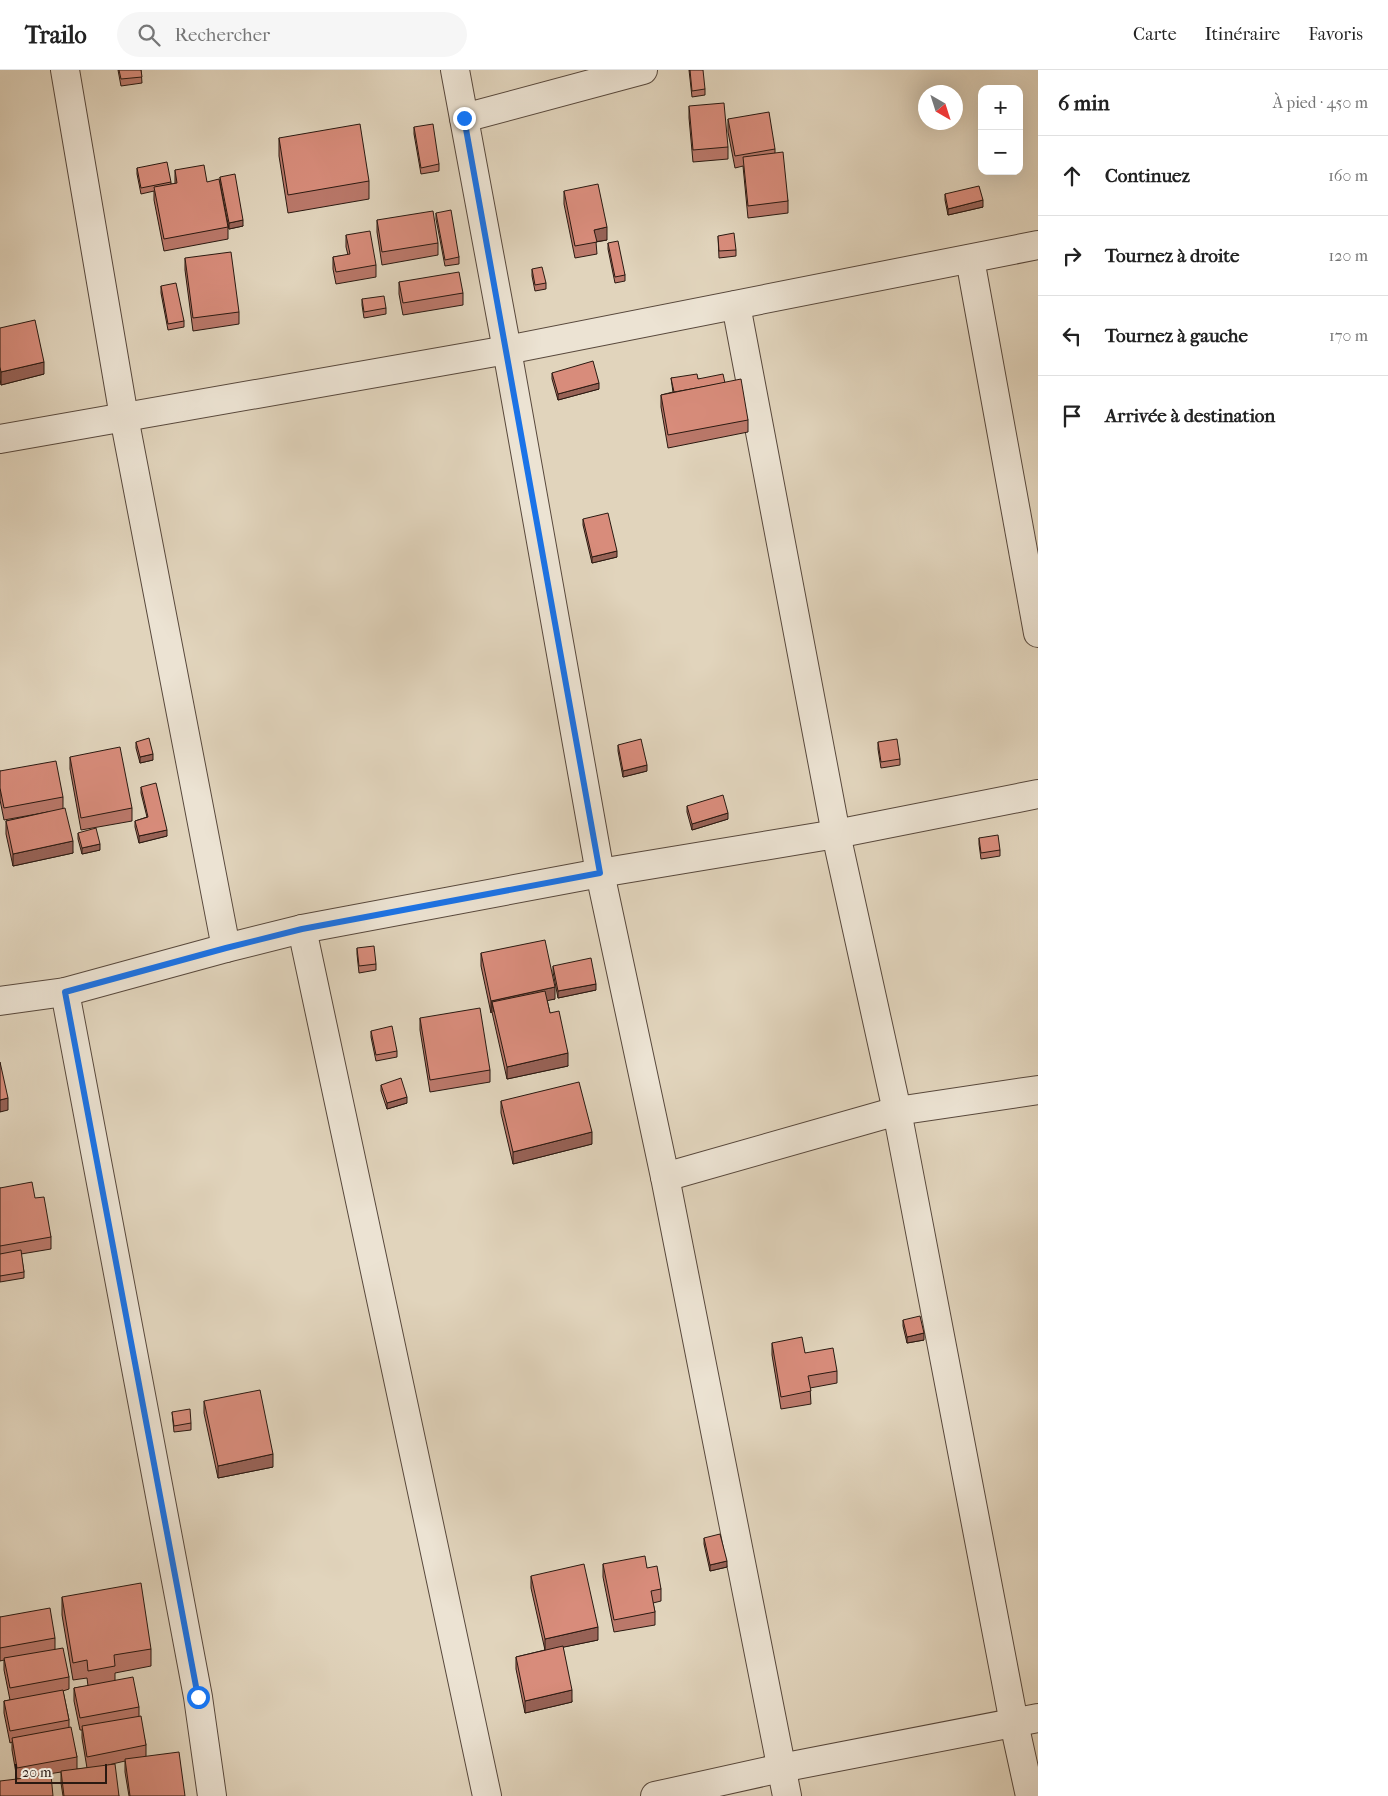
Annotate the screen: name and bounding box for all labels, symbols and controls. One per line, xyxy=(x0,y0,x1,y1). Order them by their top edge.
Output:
search box xyxy=(117,12,467,57)
text: Trailo xyxy=(25,21,87,49)
icon: search xyxy=(135,21,163,49)
text: Rechercher xyxy=(175,24,270,46)
text: Carte xyxy=(1133,24,1177,45)
text: Itinéraire xyxy=(1205,24,1280,45)
text: Favoris xyxy=(1308,24,1363,45)
north arrow xyxy=(918,85,963,130)
map controls xyxy=(978,85,1023,175)
button: + xyxy=(978,85,1023,130)
text: 6 min xyxy=(1058,91,1110,115)
text: À pied · 450 m xyxy=(1273,93,1368,112)
route end xyxy=(453,107,476,130)
button: − xyxy=(978,130,1023,175)
icon: ahead xyxy=(1058,162,1086,190)
text: Continuez xyxy=(1105,165,1190,187)
text: 160 m xyxy=(1328,166,1368,185)
icon: right xyxy=(1058,242,1086,270)
text: Tournez à droite xyxy=(1105,245,1239,267)
text: 120 m xyxy=(1329,246,1368,265)
icon: left xyxy=(1058,322,1086,350)
text: Tournez à gauche xyxy=(1105,325,1248,347)
text: 170 m xyxy=(1329,326,1368,345)
icon: arrive xyxy=(1058,402,1086,430)
text: Arrivée à destination xyxy=(1105,405,1275,427)
route start xyxy=(187,1686,210,1709)
scale bar xyxy=(15,1761,108,1784)
text: 20 m xyxy=(22,1764,52,1781)

